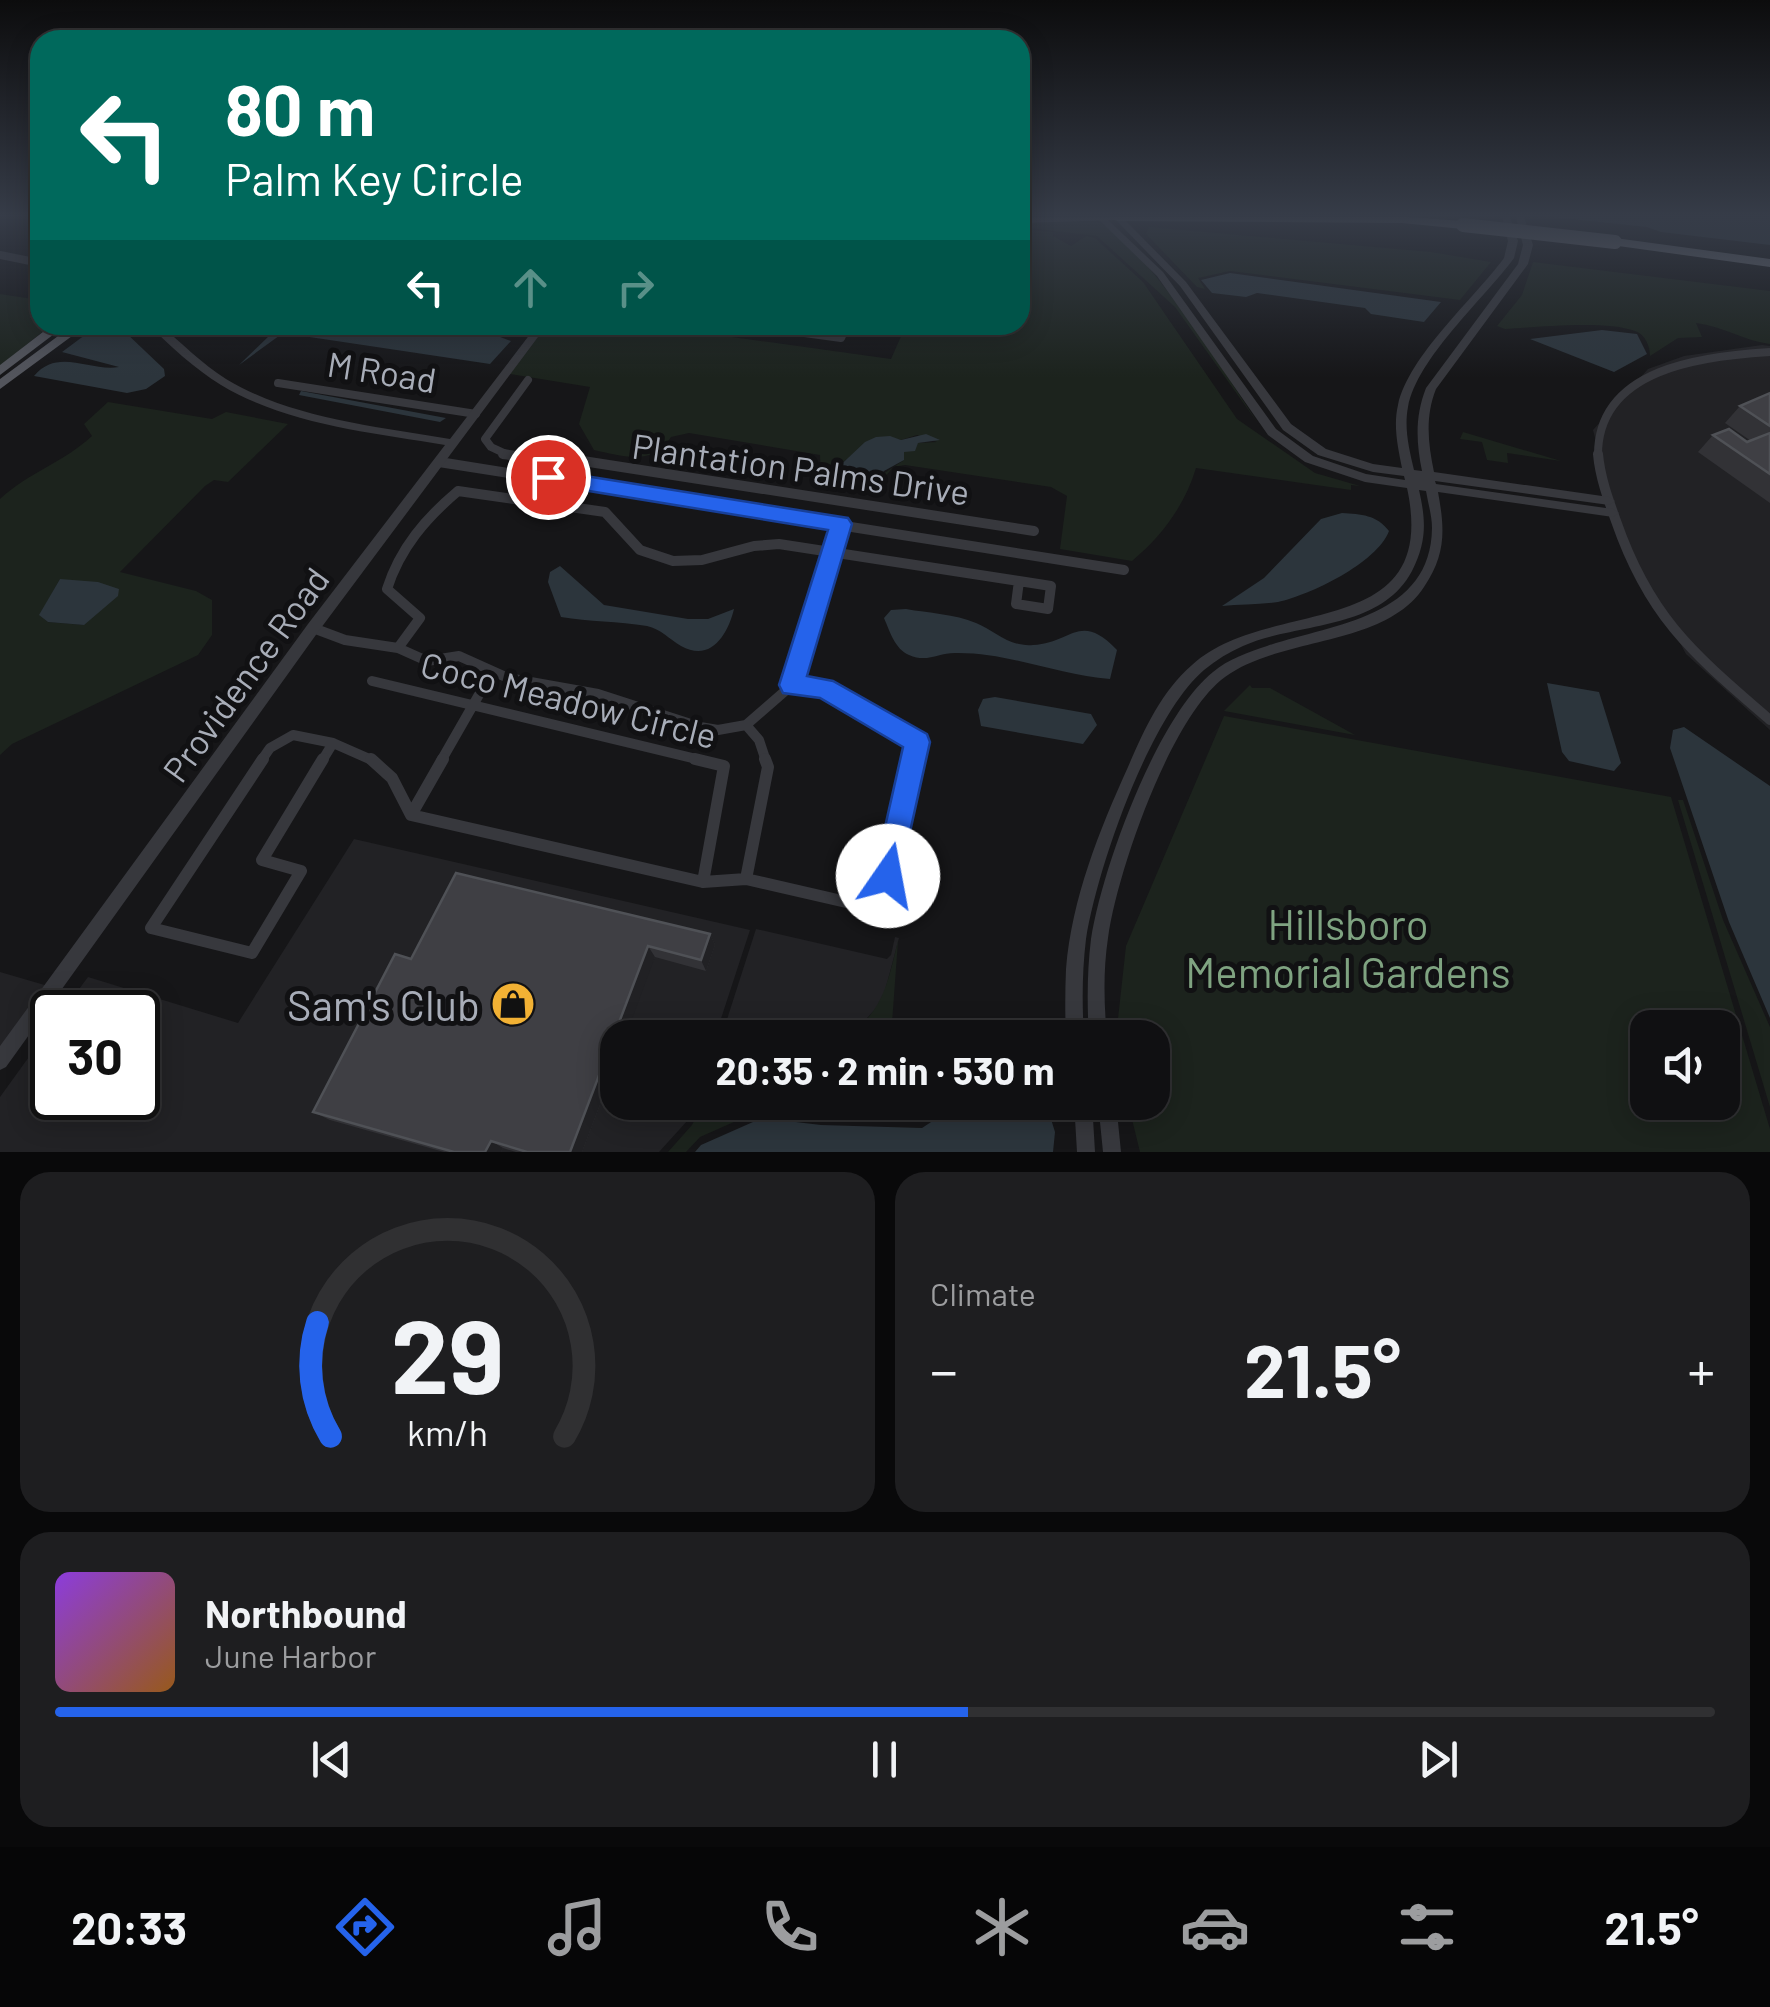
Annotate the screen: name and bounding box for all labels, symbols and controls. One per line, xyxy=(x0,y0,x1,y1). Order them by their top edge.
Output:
text: 80 m xyxy=(225,66,375,150)
icon: left xyxy=(60,70,190,200)
text: Palm Key Circle xyxy=(225,151,524,205)
icon: left xyxy=(398,260,453,315)
icon: ahead xyxy=(503,260,558,315)
icon: right xyxy=(608,260,663,315)
street label: M Road xyxy=(325,342,439,400)
street label: Plantation Palms Drive xyxy=(630,424,972,512)
pin xyxy=(506,435,591,520)
icon: arrive xyxy=(521,450,576,505)
street label: Providence Road xyxy=(153,559,337,789)
street label: Coco Meadow Circle xyxy=(417,642,721,756)
position arrow xyxy=(836,824,940,928)
park label: Hillsboro Memorial Gardens xyxy=(1185,898,1511,996)
place label: Sam's Club xyxy=(287,979,480,1029)
shop icon: Sam's Club xyxy=(490,981,536,1027)
speed limit sign: 30 xyxy=(30,990,160,1120)
map controls xyxy=(1630,1010,1740,1120)
button: sound xyxy=(1630,1010,1740,1120)
text: 20:35 · 2 min · 530 m xyxy=(715,1047,1055,1093)
text: Climate xyxy=(930,1274,1036,1312)
text: 29 xyxy=(391,1290,504,1415)
text: 21.5° xyxy=(1244,1323,1401,1413)
text: − xyxy=(930,1336,958,1402)
text: + xyxy=(1687,1336,1715,1402)
text: km/h xyxy=(407,1410,488,1453)
text: Northbound xyxy=(205,1590,407,1636)
text: June Harbor xyxy=(205,1636,376,1674)
icon: previous xyxy=(304,1732,359,1787)
icon: pause xyxy=(857,1732,912,1787)
icon: next xyxy=(1411,1732,1466,1787)
icon: directions xyxy=(330,1892,400,1962)
icon: music xyxy=(542,1892,612,1962)
icon: phone xyxy=(755,1892,825,1962)
icon: climate xyxy=(967,1892,1037,1962)
icon: car xyxy=(1180,1892,1250,1962)
icon: filters xyxy=(1392,1892,1462,1962)
text: 20:33 xyxy=(71,1900,187,1954)
text: 21.5° xyxy=(1604,1900,1699,1954)

